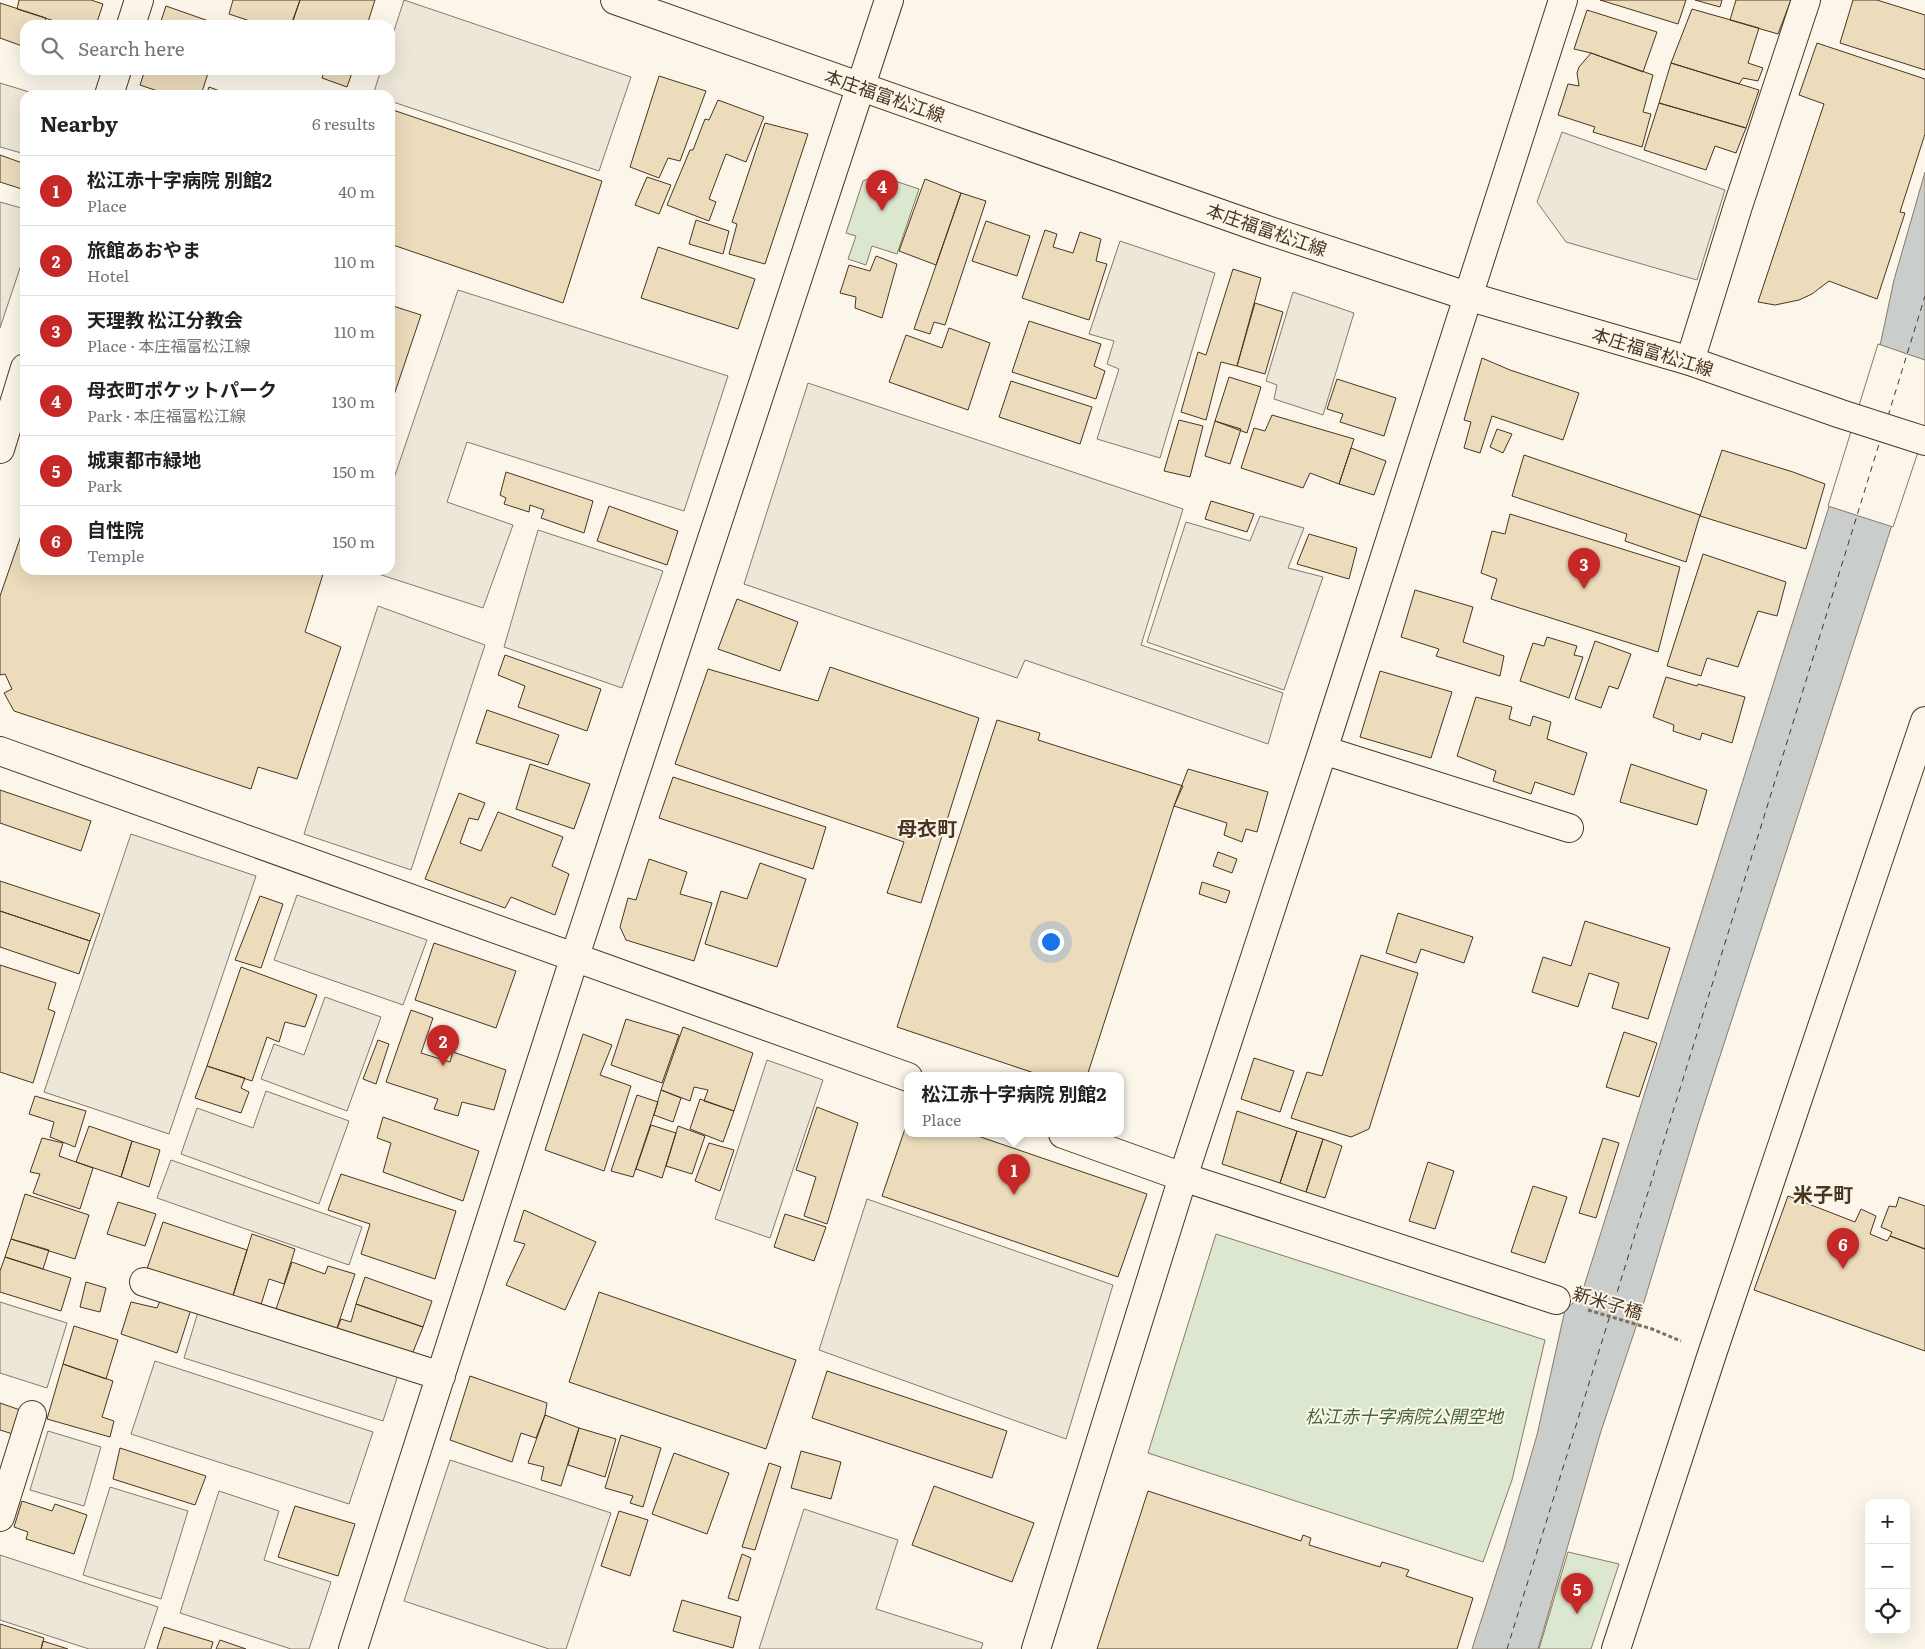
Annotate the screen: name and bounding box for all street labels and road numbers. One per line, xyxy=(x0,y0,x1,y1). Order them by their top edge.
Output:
street label: 本庄福富松江線 xyxy=(821,62,949,128)
street label: 本庄福富松江線 xyxy=(1203,196,1331,262)
street label: 本庄福富松江線 xyxy=(1589,320,1717,382)
street label: 新米子橋 xyxy=(1570,1279,1646,1325)

